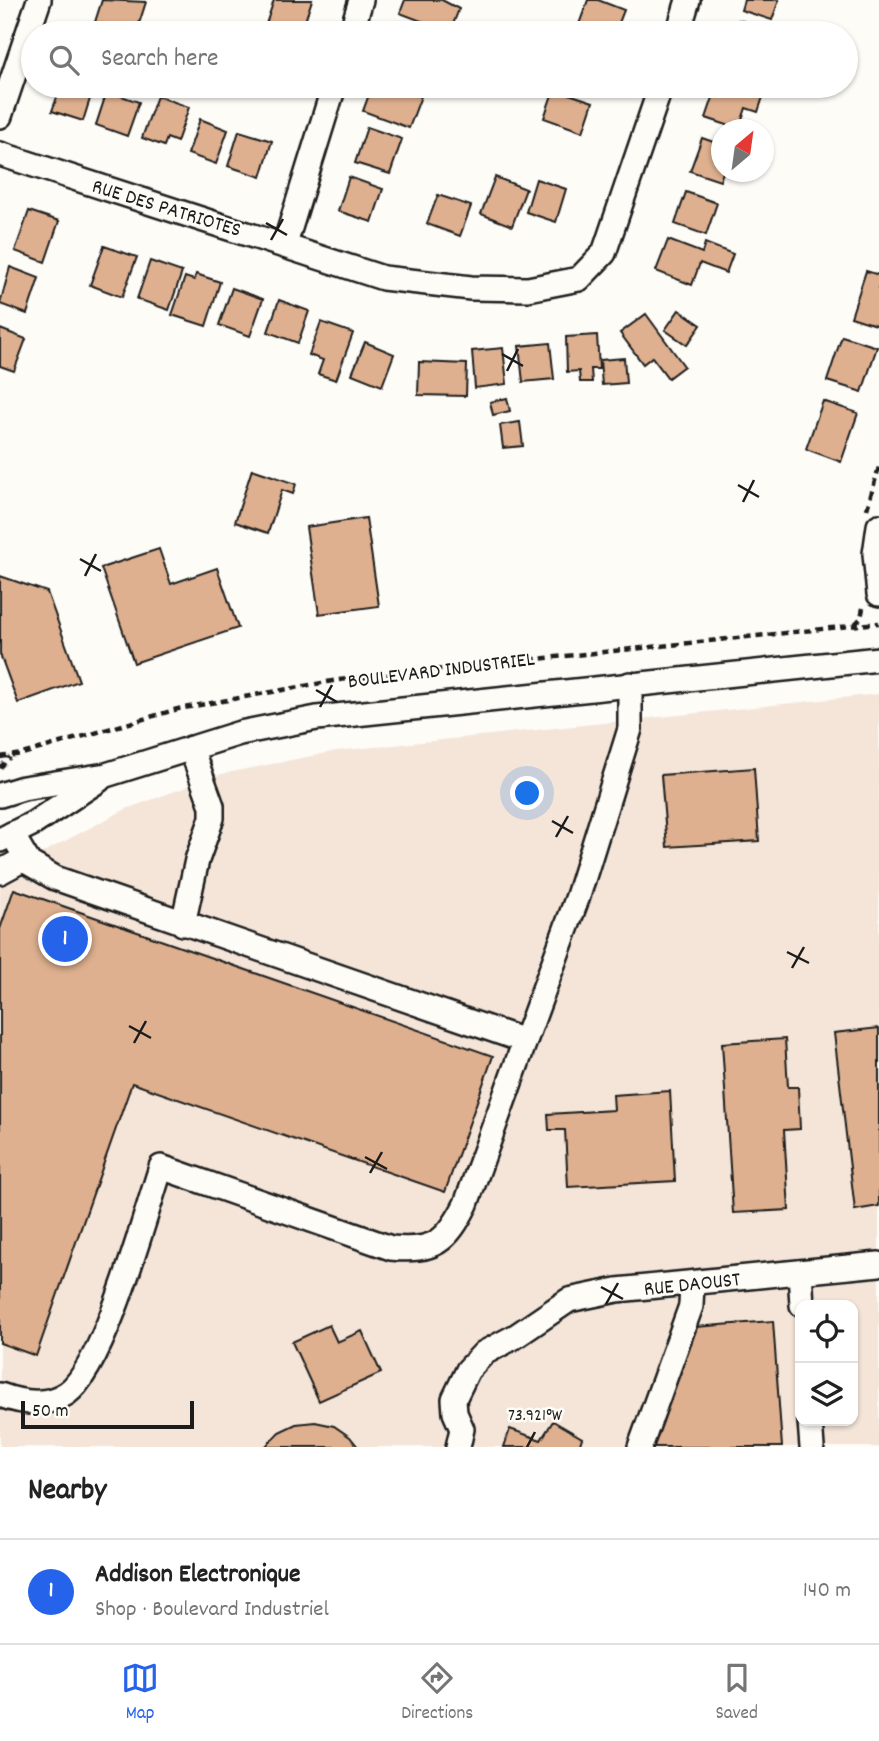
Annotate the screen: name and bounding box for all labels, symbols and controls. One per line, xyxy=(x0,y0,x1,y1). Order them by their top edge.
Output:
search box xyxy=(21,21,858,98)
icon: search xyxy=(45,41,83,79)
text: Search here xyxy=(101,41,219,78)
north arrow xyxy=(711,119,774,182)
street label: RUE DES PATRIOTES xyxy=(88,173,244,247)
street label: BOULEVARD INDUSTRIEL xyxy=(346,646,537,698)
your location xyxy=(510,776,544,810)
pin: 1 xyxy=(42,913,88,965)
street label: RUE DAOUST xyxy=(643,1266,743,1306)
map controls xyxy=(795,1300,858,1426)
button: locate xyxy=(795,1300,858,1363)
button: layers xyxy=(795,1363,858,1426)
scale bar xyxy=(21,1398,194,1430)
text: 50 m xyxy=(32,1399,69,1426)
text: 73.921°W xyxy=(508,1404,563,1429)
text: Nearby xyxy=(28,1471,106,1514)
text: Addison Electronique xyxy=(95,1557,301,1594)
text: 1 xyxy=(48,1575,54,1608)
text: 140 m xyxy=(803,1575,851,1608)
text: Shop · Boulevard Industriel xyxy=(95,1594,329,1627)
tab: Map xyxy=(121,1659,159,1728)
tab: Directions xyxy=(401,1659,473,1728)
tab: Saved xyxy=(715,1659,758,1728)

